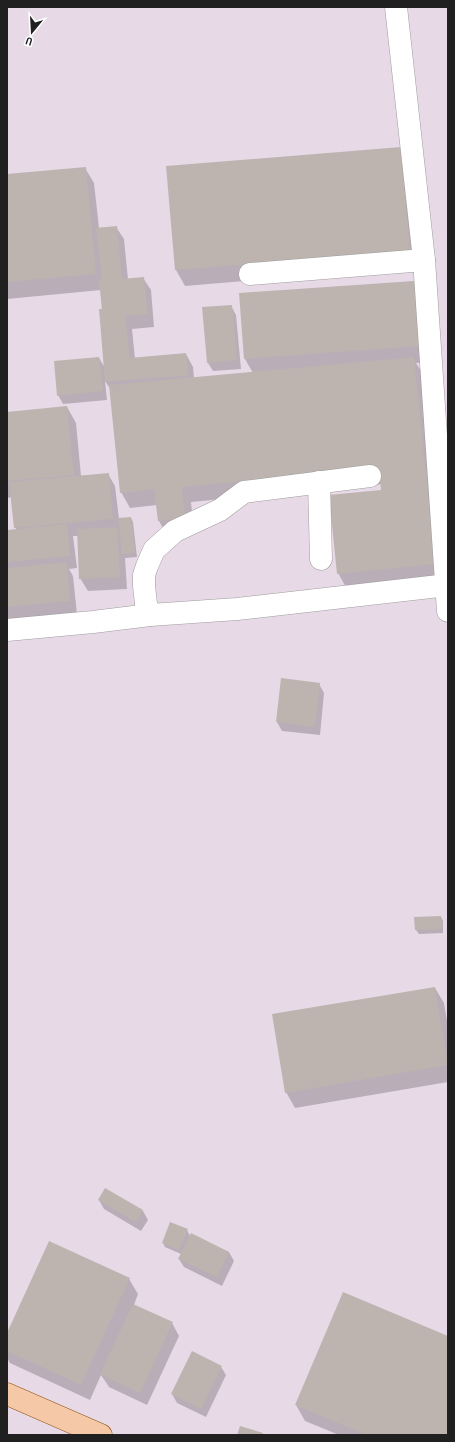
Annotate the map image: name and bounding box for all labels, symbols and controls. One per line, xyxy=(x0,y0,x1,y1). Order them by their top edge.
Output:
north arrow xyxy=(12,12,52,52)
text: U xyxy=(24,34,34,49)

